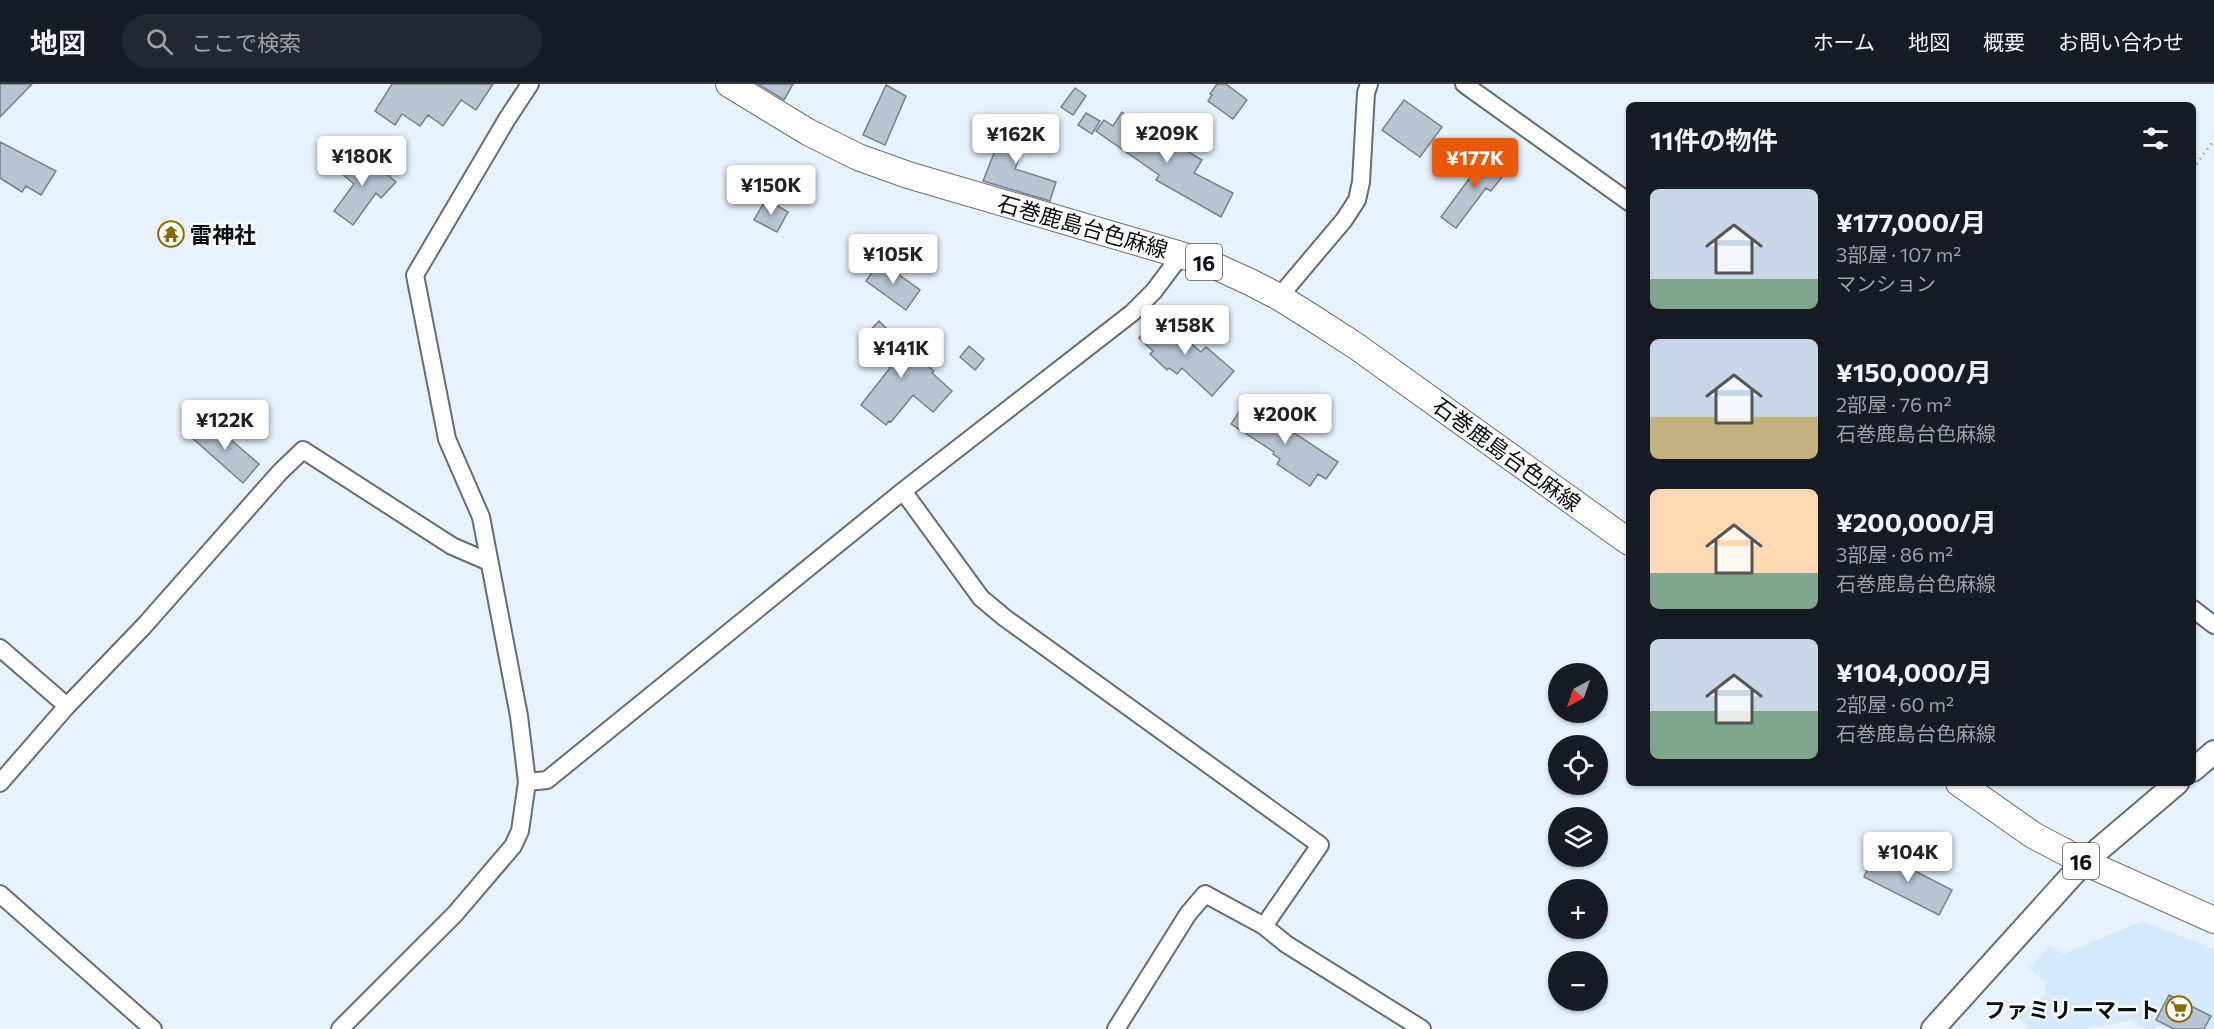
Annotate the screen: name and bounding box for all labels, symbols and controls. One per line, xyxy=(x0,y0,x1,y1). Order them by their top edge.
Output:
search box xyxy=(122,14,542,68)
text: 地図 xyxy=(30,25,86,59)
icon: search xyxy=(143,25,176,58)
text: ここで検索 xyxy=(191,29,301,56)
text: ホーム xyxy=(1813,29,1875,54)
text: 地図 xyxy=(1908,29,1950,54)
text: 概要 xyxy=(1983,29,2025,54)
text: お問い合わせ xyxy=(2058,29,2184,54)
pin: ¥209K xyxy=(1125,113,1209,164)
pin: ¥162K xyxy=(974,114,1058,165)
text: ¥209K xyxy=(1135,120,1199,144)
text: ¥162K xyxy=(986,121,1046,145)
icon: filters xyxy=(2139,122,2172,155)
text: 11件の物件 xyxy=(1650,124,1778,155)
pin: ¥180K xyxy=(320,136,404,187)
pin: ¥177K xyxy=(1433,138,1517,189)
text: ¥180K xyxy=(331,143,393,167)
text: ¥177K xyxy=(1446,145,1504,169)
pin: ¥150K xyxy=(729,165,813,216)
text: ¥150K xyxy=(741,172,801,196)
street label: 石巻鹿島台色麻線 xyxy=(995,189,1171,263)
text: ¥177,000/月 xyxy=(1836,206,1986,237)
icon: home xyxy=(1698,213,1770,285)
temple icon: 雷神社 xyxy=(156,219,186,249)
place label: 雷神社 xyxy=(190,221,256,248)
pin: ¥105K xyxy=(851,234,935,285)
text: ¥105K xyxy=(863,241,923,265)
text: 3部屋 · 107 m² xyxy=(1836,242,1961,266)
road number: 16 xyxy=(1186,244,1222,280)
text: マンション xyxy=(1836,271,1936,295)
pin: ¥158K xyxy=(1143,305,1227,356)
text: ¥158K xyxy=(1155,312,1215,336)
pin: ¥141K xyxy=(859,328,943,379)
text: ¥141K xyxy=(873,335,929,359)
text: ¥150,000/月 xyxy=(1836,356,1992,387)
icon: home xyxy=(1698,363,1770,435)
street label: 石巻鹿島台色麻線 xyxy=(1428,391,1586,517)
text: 2部屋 · 76 m² xyxy=(1836,392,1951,416)
pin: ¥200K xyxy=(1243,394,1327,445)
pin: ¥122K xyxy=(183,400,267,451)
text: ¥200K xyxy=(1253,401,1317,425)
text: ¥122K xyxy=(196,407,254,431)
text: 石巻鹿島台色麻線 xyxy=(1836,421,1996,445)
text: ¥200,000/月 xyxy=(1836,506,1997,537)
icon: home xyxy=(1698,513,1770,585)
text: 3部屋 · 86 m² xyxy=(1836,542,1953,566)
text: 石巻鹿島台色麻線 xyxy=(1836,571,1996,595)
text: ¥104,000/月 xyxy=(1836,656,1993,687)
north arrow xyxy=(1548,663,1608,723)
map controls xyxy=(1548,663,1608,1011)
icon: home xyxy=(1698,663,1770,735)
text: 2部屋 · 60 m² xyxy=(1836,692,1954,716)
text: 石巻鹿島台色麻線 xyxy=(1836,721,1996,745)
button: locate xyxy=(1548,735,1608,795)
button: layers xyxy=(1548,807,1608,867)
pin: ¥104K xyxy=(1866,832,1950,883)
text: ¥104K xyxy=(1877,839,1939,863)
road number: 16 xyxy=(2063,843,2099,879)
button: + xyxy=(1548,879,1608,939)
button: − xyxy=(1548,951,1608,1011)
supermarket icon: ファミリーマート xyxy=(2164,994,2194,1024)
place label: ファミリーマート xyxy=(1984,996,2160,1023)

